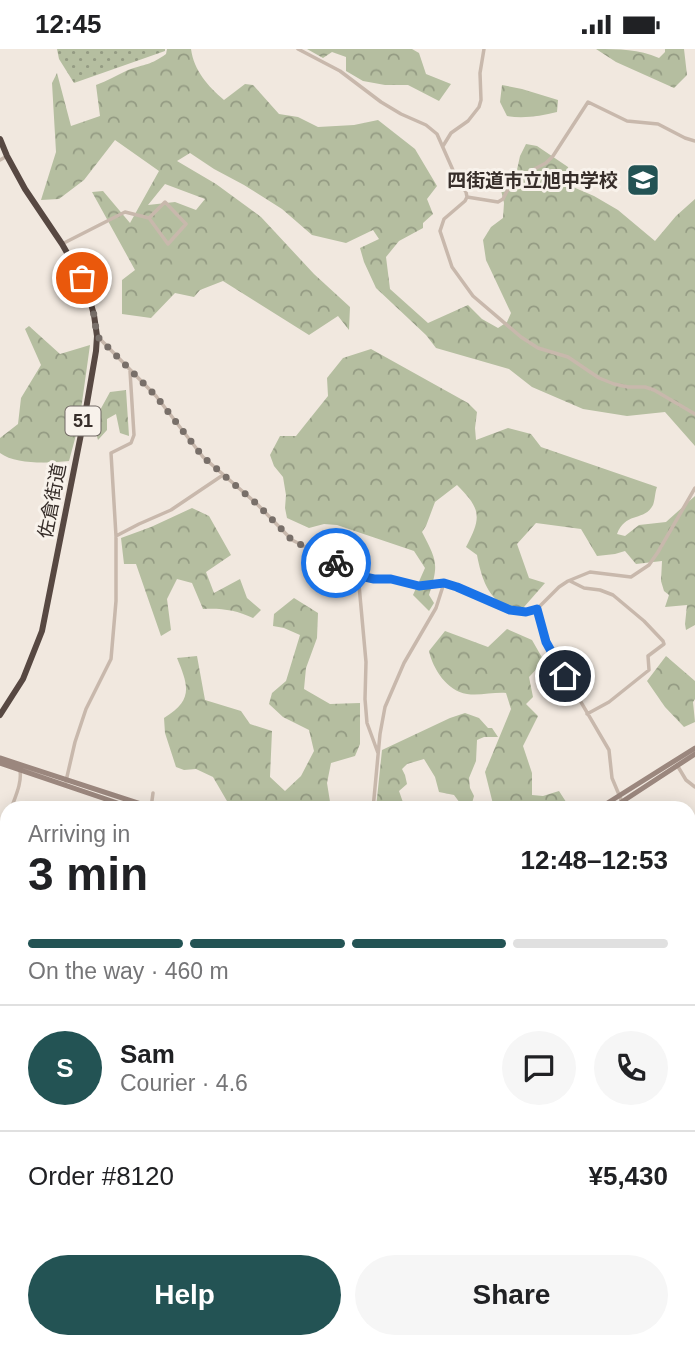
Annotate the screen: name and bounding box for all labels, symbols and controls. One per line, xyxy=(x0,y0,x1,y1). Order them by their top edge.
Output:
text: 12:45 xyxy=(35,9,102,39)
school or university icon: 四街道市立旭中学校 xyxy=(624,161,662,199)
place label: 四街道市立旭中学校 xyxy=(447,170,618,191)
pin xyxy=(52,248,112,308)
icon: bag xyxy=(63,259,101,297)
road number: 51 xyxy=(66,407,100,435)
street label: 佐倉街道 xyxy=(34,462,70,540)
courier xyxy=(301,528,371,598)
icon: bike xyxy=(317,544,355,582)
pin xyxy=(535,646,595,706)
icon: home xyxy=(546,657,584,695)
text: Arriving in xyxy=(28,821,130,847)
text: 12:48–12:53 xyxy=(521,845,668,875)
text: 3 min xyxy=(28,848,148,900)
text: On the way · 460 m xyxy=(28,958,229,984)
button: chat xyxy=(502,1031,576,1105)
button: phone xyxy=(594,1031,668,1105)
text: Sam xyxy=(120,1039,175,1069)
text: S xyxy=(56,1053,74,1083)
text: Courier · 4.6 xyxy=(120,1070,248,1096)
text: Order #8120 xyxy=(28,1161,174,1191)
text: ¥5,430 xyxy=(588,1161,668,1191)
button: Help xyxy=(28,1255,341,1335)
button: Share xyxy=(355,1255,668,1335)

